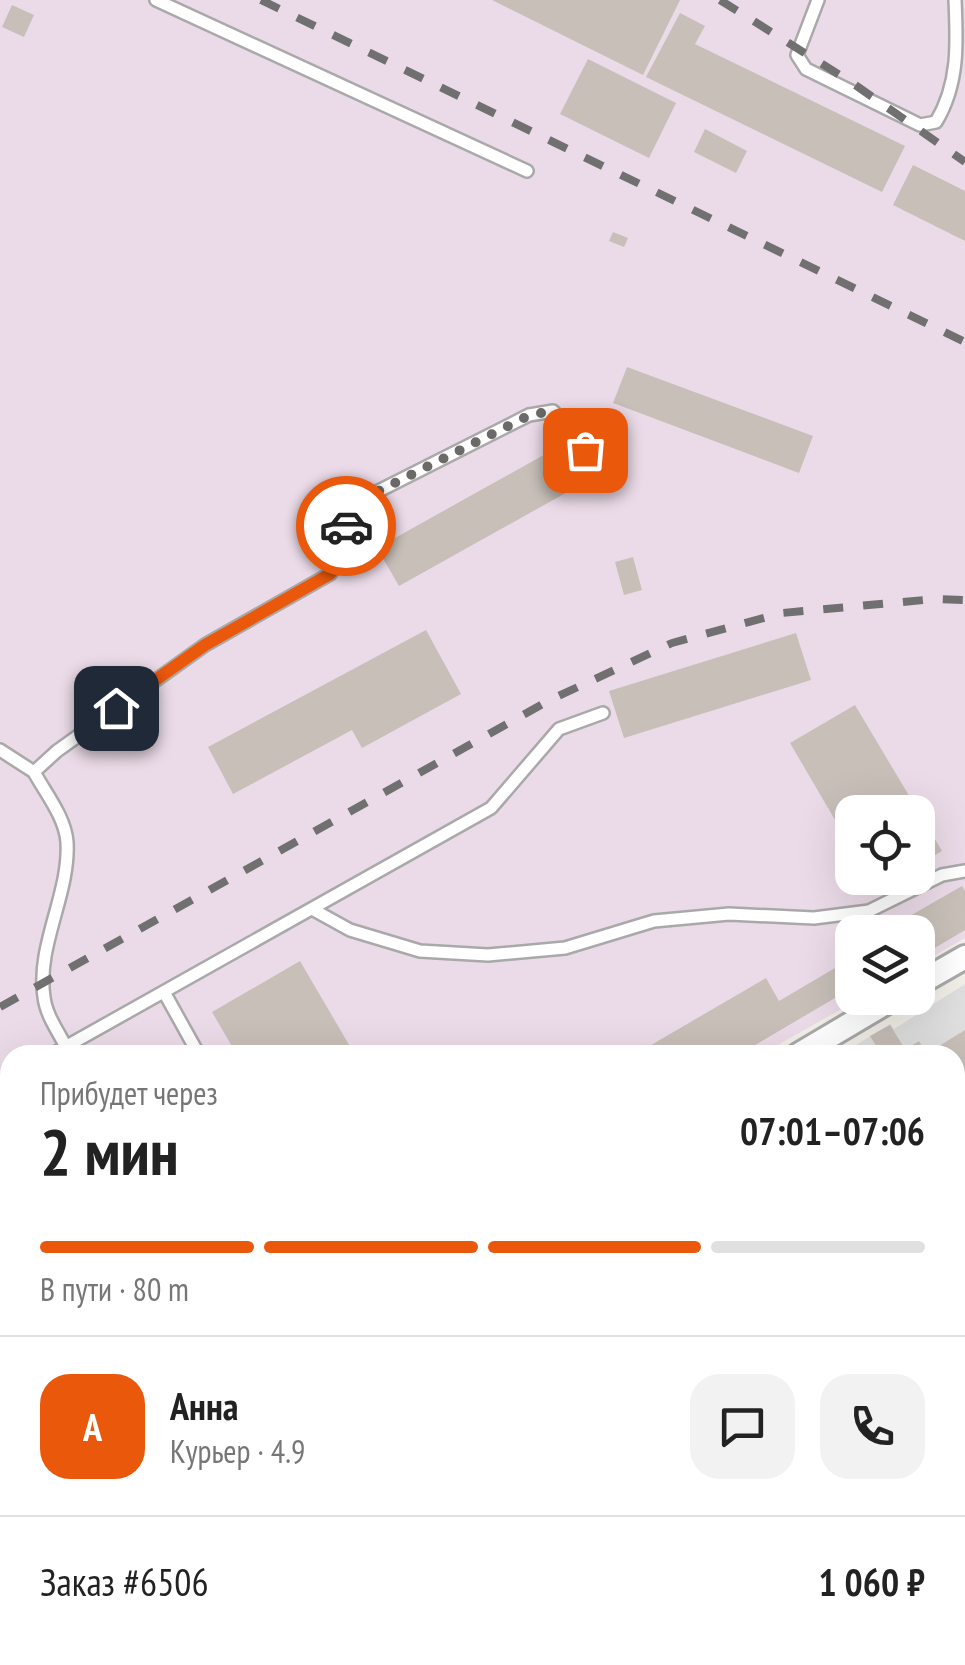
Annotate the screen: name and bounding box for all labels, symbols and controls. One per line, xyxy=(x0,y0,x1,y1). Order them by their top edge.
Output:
pin xyxy=(543,408,628,493)
icon: bag xyxy=(558,423,613,478)
courier xyxy=(296,476,396,576)
icon: car xyxy=(319,499,374,554)
pin xyxy=(74,666,159,751)
icon: home xyxy=(89,681,144,736)
map controls xyxy=(835,795,935,1015)
button: locate xyxy=(835,795,935,895)
button: layers xyxy=(835,915,935,1015)
text: Прибудет через xyxy=(40,1072,218,1114)
text: 07:01–07:06 xyxy=(740,1106,925,1155)
text: 2 мин xyxy=(40,1109,179,1193)
text: В пути · 80 m xyxy=(40,1268,189,1310)
button: chat xyxy=(690,1374,795,1479)
button: phone xyxy=(820,1374,925,1479)
text: Анна xyxy=(170,1381,238,1430)
text: А xyxy=(83,1402,102,1451)
text: Курьер · 4.9 xyxy=(170,1430,305,1472)
text: Заказ #6506 xyxy=(40,1557,209,1606)
text: 1 060 ₽ xyxy=(819,1557,925,1606)

